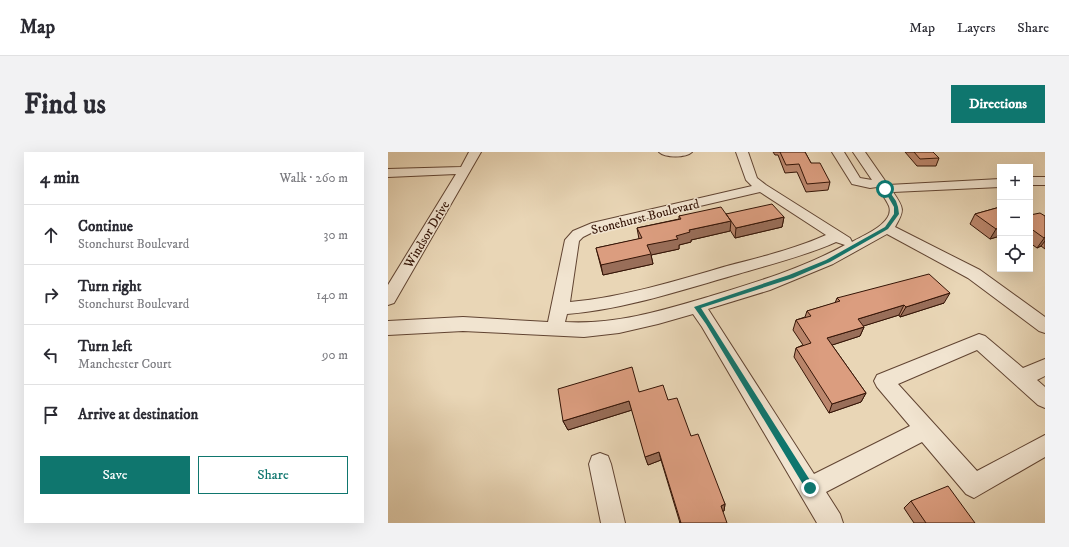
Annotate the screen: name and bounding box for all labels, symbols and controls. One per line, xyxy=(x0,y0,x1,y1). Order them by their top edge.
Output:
text: Map xyxy=(20,16,55,39)
text: Map xyxy=(909,19,935,37)
text: Layers xyxy=(957,19,995,37)
text: Share xyxy=(1017,19,1049,37)
button: Directions xyxy=(951,85,1045,123)
text: Find us xyxy=(24,87,106,122)
map controls xyxy=(997,164,1033,272)
button: + xyxy=(997,164,1033,200)
text: 4 min xyxy=(40,167,79,189)
text: Walk · 260 m xyxy=(280,170,348,186)
route start xyxy=(876,180,894,198)
street label: Stonehurst Boulevard xyxy=(589,196,702,238)
street label: Windsor Drive xyxy=(400,198,453,272)
button: − xyxy=(997,200,1033,236)
text: Continue xyxy=(78,217,133,236)
icon: ahead xyxy=(40,224,62,246)
text: 30 m xyxy=(324,227,348,243)
text: Stonehurst Boulevard xyxy=(78,236,189,252)
button: locate xyxy=(997,236,1033,272)
text: Turn right xyxy=(78,277,141,296)
icon: right xyxy=(40,284,62,306)
text: 140 m xyxy=(316,287,348,303)
text: Stonehurst Boulevard xyxy=(78,296,189,312)
text: Turn left xyxy=(78,337,132,356)
icon: left xyxy=(40,344,62,366)
text: 90 m xyxy=(322,347,348,363)
text: Manchester Court xyxy=(78,356,172,372)
icon: arrive xyxy=(40,404,62,426)
text: Arrive at destination xyxy=(78,405,198,424)
button: Save xyxy=(40,456,190,494)
button: Share xyxy=(198,456,348,494)
route end xyxy=(801,479,819,497)

